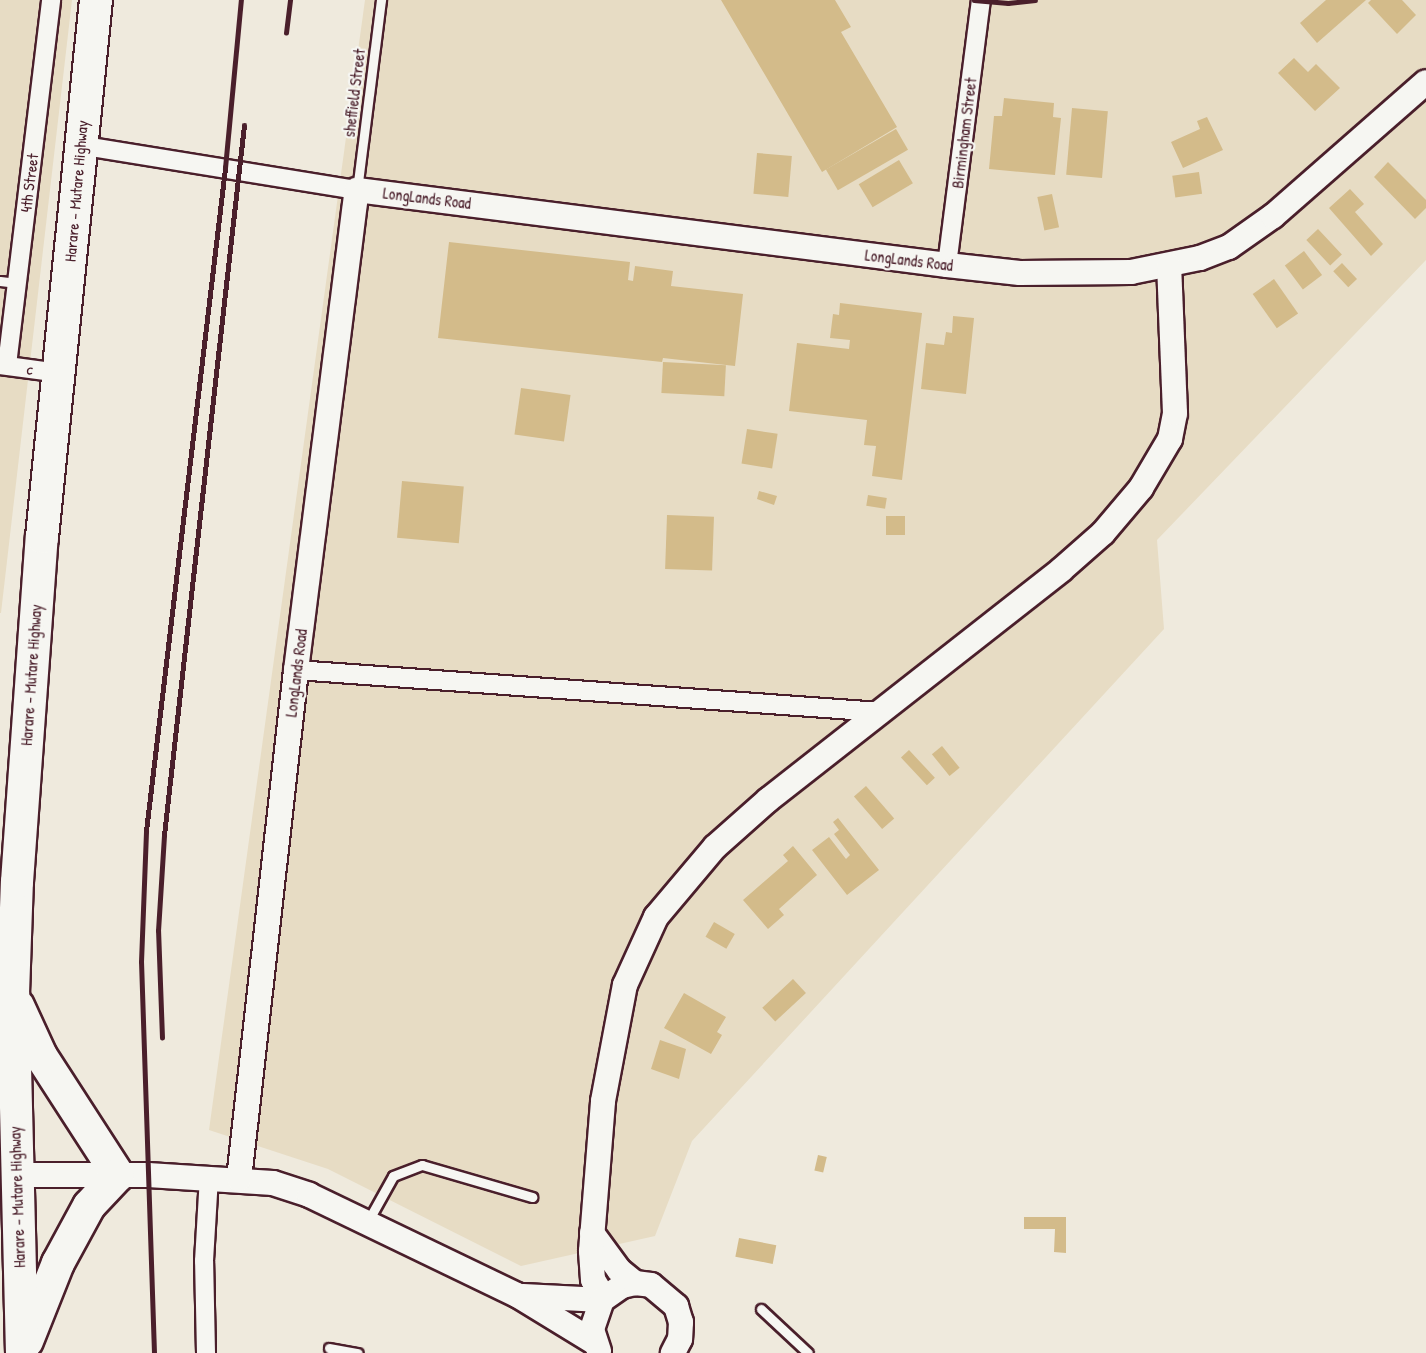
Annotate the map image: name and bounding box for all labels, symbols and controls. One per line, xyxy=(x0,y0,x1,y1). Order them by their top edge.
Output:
street label: sheffield Street xyxy=(339,48,369,138)
street label: Birmingham Street xyxy=(948,77,980,189)
street label: Harare - Mutare Highway xyxy=(60,120,92,262)
street label: 4th Street xyxy=(16,152,42,214)
street label: LongLands Road xyxy=(382,183,472,213)
street label: LongLands Road xyxy=(864,245,954,275)
street label: c xyxy=(26,359,34,379)
street label: Harare - Mutare Highway xyxy=(16,604,46,746)
street label: LongLands Road xyxy=(281,628,311,718)
street label: Harare - Mutare Highway xyxy=(5,1126,29,1268)

